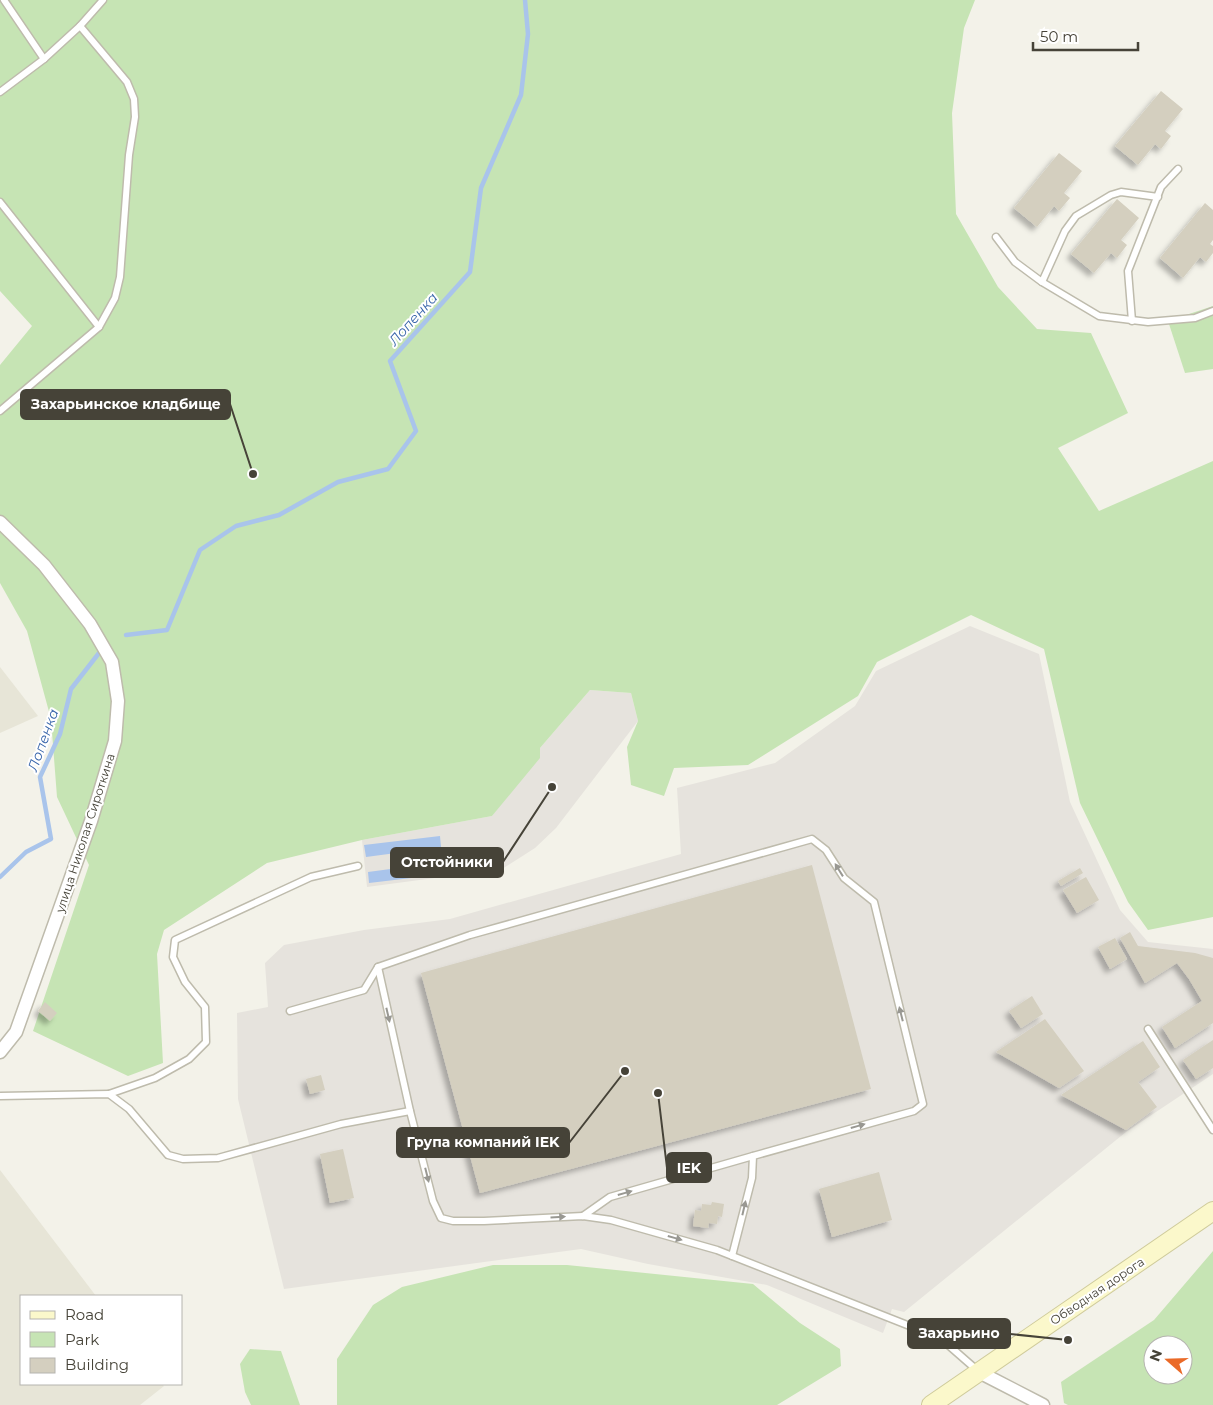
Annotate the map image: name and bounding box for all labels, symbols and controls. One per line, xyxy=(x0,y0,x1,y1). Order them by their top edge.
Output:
scale bar xyxy=(1033,20,1138,52)
text: 50 m xyxy=(1040,27,1078,46)
water label: Лопенка xyxy=(384,289,441,350)
callout: Захарьинское кладбище xyxy=(21,390,230,419)
text: Захарьинское кладбище xyxy=(30,395,221,413)
water label: Лопенка xyxy=(23,706,63,775)
street label: улица Николая Сироткина xyxy=(52,751,118,915)
callout: Отстойники xyxy=(391,848,503,877)
text: Отстойники xyxy=(401,853,493,871)
one-way arrow xyxy=(834,864,844,877)
one-way arrow xyxy=(897,1006,905,1021)
one-way arrow xyxy=(385,1007,393,1023)
one-way arrow xyxy=(851,1122,866,1130)
callout: Група компаний IEK xyxy=(397,1128,569,1157)
text: Група компаний IEK xyxy=(407,1133,560,1151)
callout: IEK xyxy=(667,1153,711,1182)
text: IEK xyxy=(677,1159,702,1177)
one-way arrow xyxy=(423,1168,431,1183)
one-way arrow xyxy=(618,1188,633,1196)
one-way arrow xyxy=(740,1201,748,1216)
one-way arrow xyxy=(550,1213,566,1221)
one-way arrow xyxy=(667,1234,682,1242)
street label: Обводная дорога xyxy=(1047,1254,1147,1328)
legend xyxy=(20,1295,182,1385)
text: Road xyxy=(65,1305,104,1324)
callout: Захарьино xyxy=(908,1319,1010,1348)
text: Захарьино xyxy=(917,1324,1000,1342)
text: Park xyxy=(65,1330,99,1349)
north arrow xyxy=(1143,1335,1193,1385)
text: N xyxy=(1145,1347,1166,1364)
text: Building xyxy=(65,1355,129,1374)

